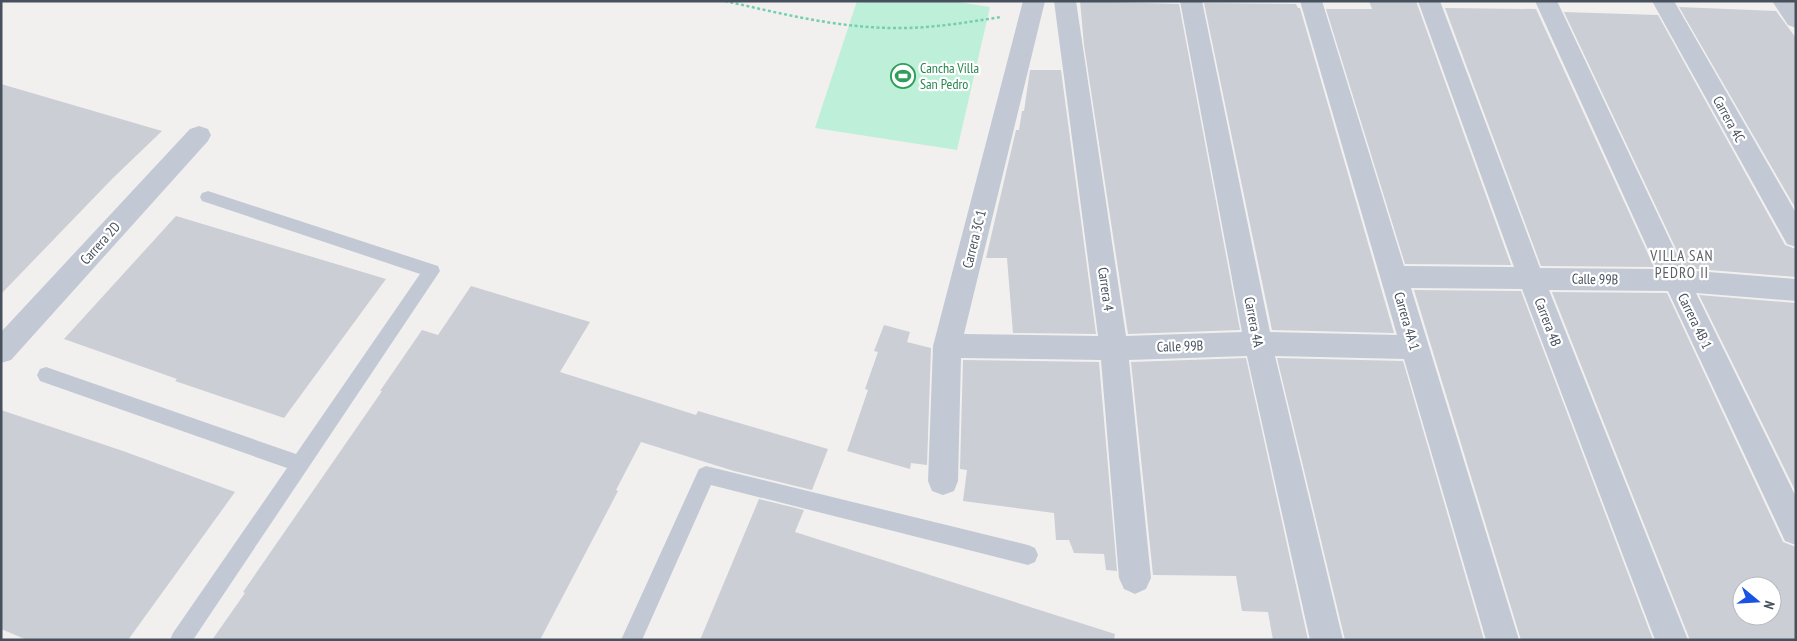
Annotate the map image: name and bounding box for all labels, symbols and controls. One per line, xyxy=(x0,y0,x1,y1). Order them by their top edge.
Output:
place label: Cancha Villa San Pedro xyxy=(920,59,979,93)
sports icon: Cancha Villa San Pedro xyxy=(890,63,916,89)
street label: Carrera 4C xyxy=(1709,93,1749,146)
street label: Carrera 3C 1 xyxy=(958,208,990,270)
street label: Carrera 2D xyxy=(76,218,124,268)
district label: VILLA SAN PEDRO II xyxy=(1649,246,1714,282)
street label: Carrera 4 xyxy=(1094,266,1118,313)
street label: Calle 99B xyxy=(1572,270,1618,288)
street label: Carrera 4A 1 xyxy=(1390,290,1424,352)
street label: Carrera 4B 1 xyxy=(1674,290,1716,352)
street label: Carrera 4A xyxy=(1240,295,1268,349)
street label: Carrera 4B xyxy=(1531,295,1565,349)
street label: Calle 99B xyxy=(1157,336,1203,356)
north arrow xyxy=(1732,576,1782,626)
text: N xyxy=(1760,599,1779,611)

